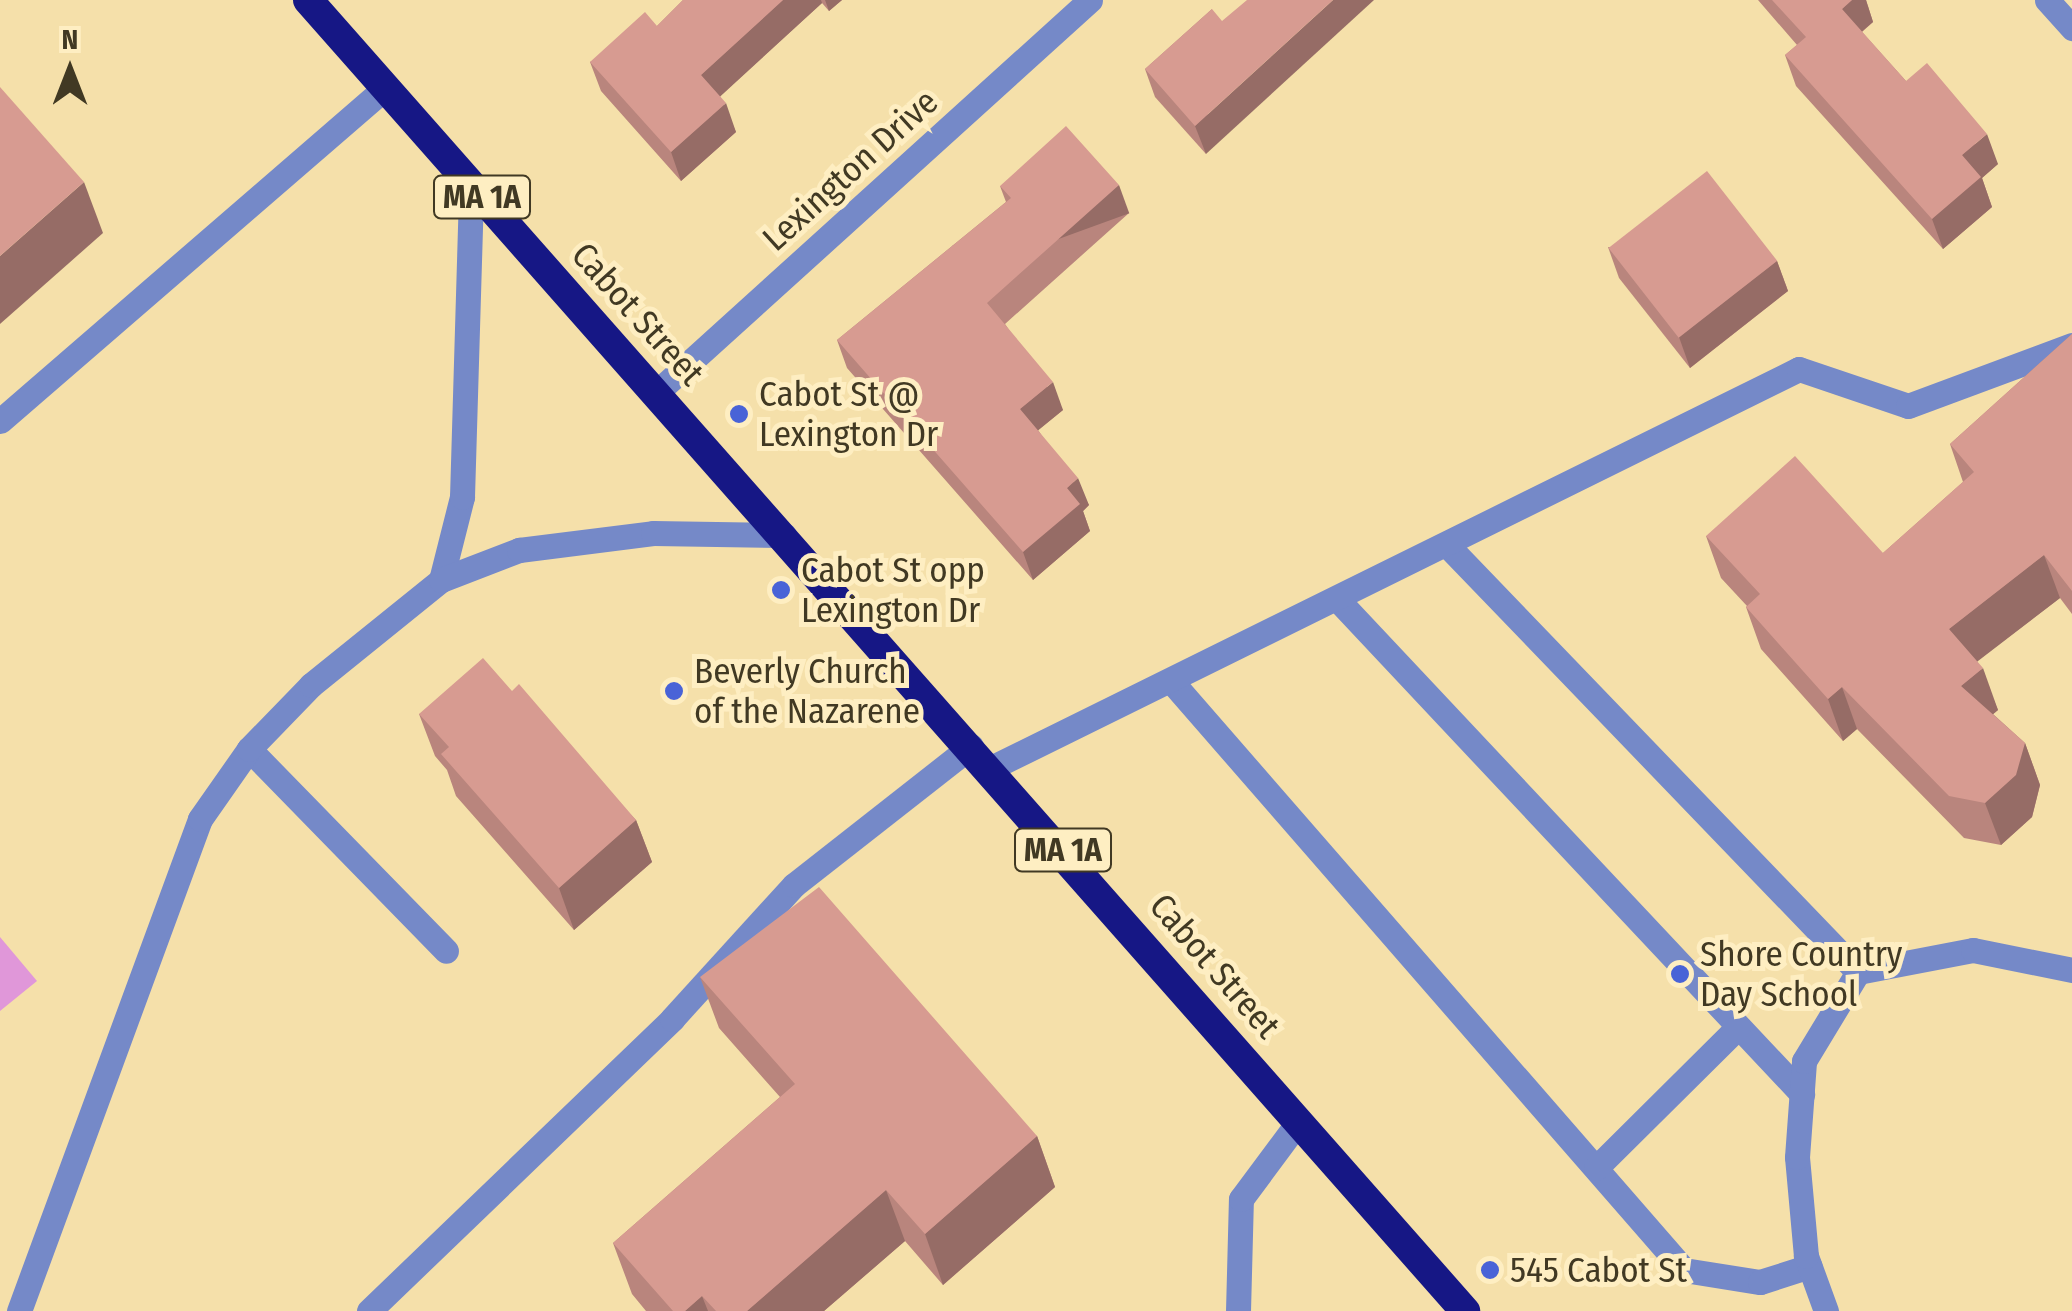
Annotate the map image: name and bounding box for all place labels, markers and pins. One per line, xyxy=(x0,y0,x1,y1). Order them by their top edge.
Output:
place label: Cabot St @ Lexington Dr xyxy=(759,373,938,455)
marker: Cabot St @ Lexington Dr xyxy=(728,403,750,425)
place label: Cabot St opp Lexington Dr xyxy=(801,549,985,631)
marker: Cabot St opp Lexington Dr xyxy=(770,579,792,601)
place label: Beverly Church of the Nazarene xyxy=(694,650,920,732)
marker: Beverly Church of the Nazarene xyxy=(663,680,685,702)
place label: Shore Country Day School xyxy=(1700,933,1902,1015)
marker: Shore Country Day School xyxy=(1669,963,1691,985)
place label: 545 Cabot St xyxy=(1510,1249,1687,1291)
marker: 545 Cabot St xyxy=(1479,1259,1501,1281)

